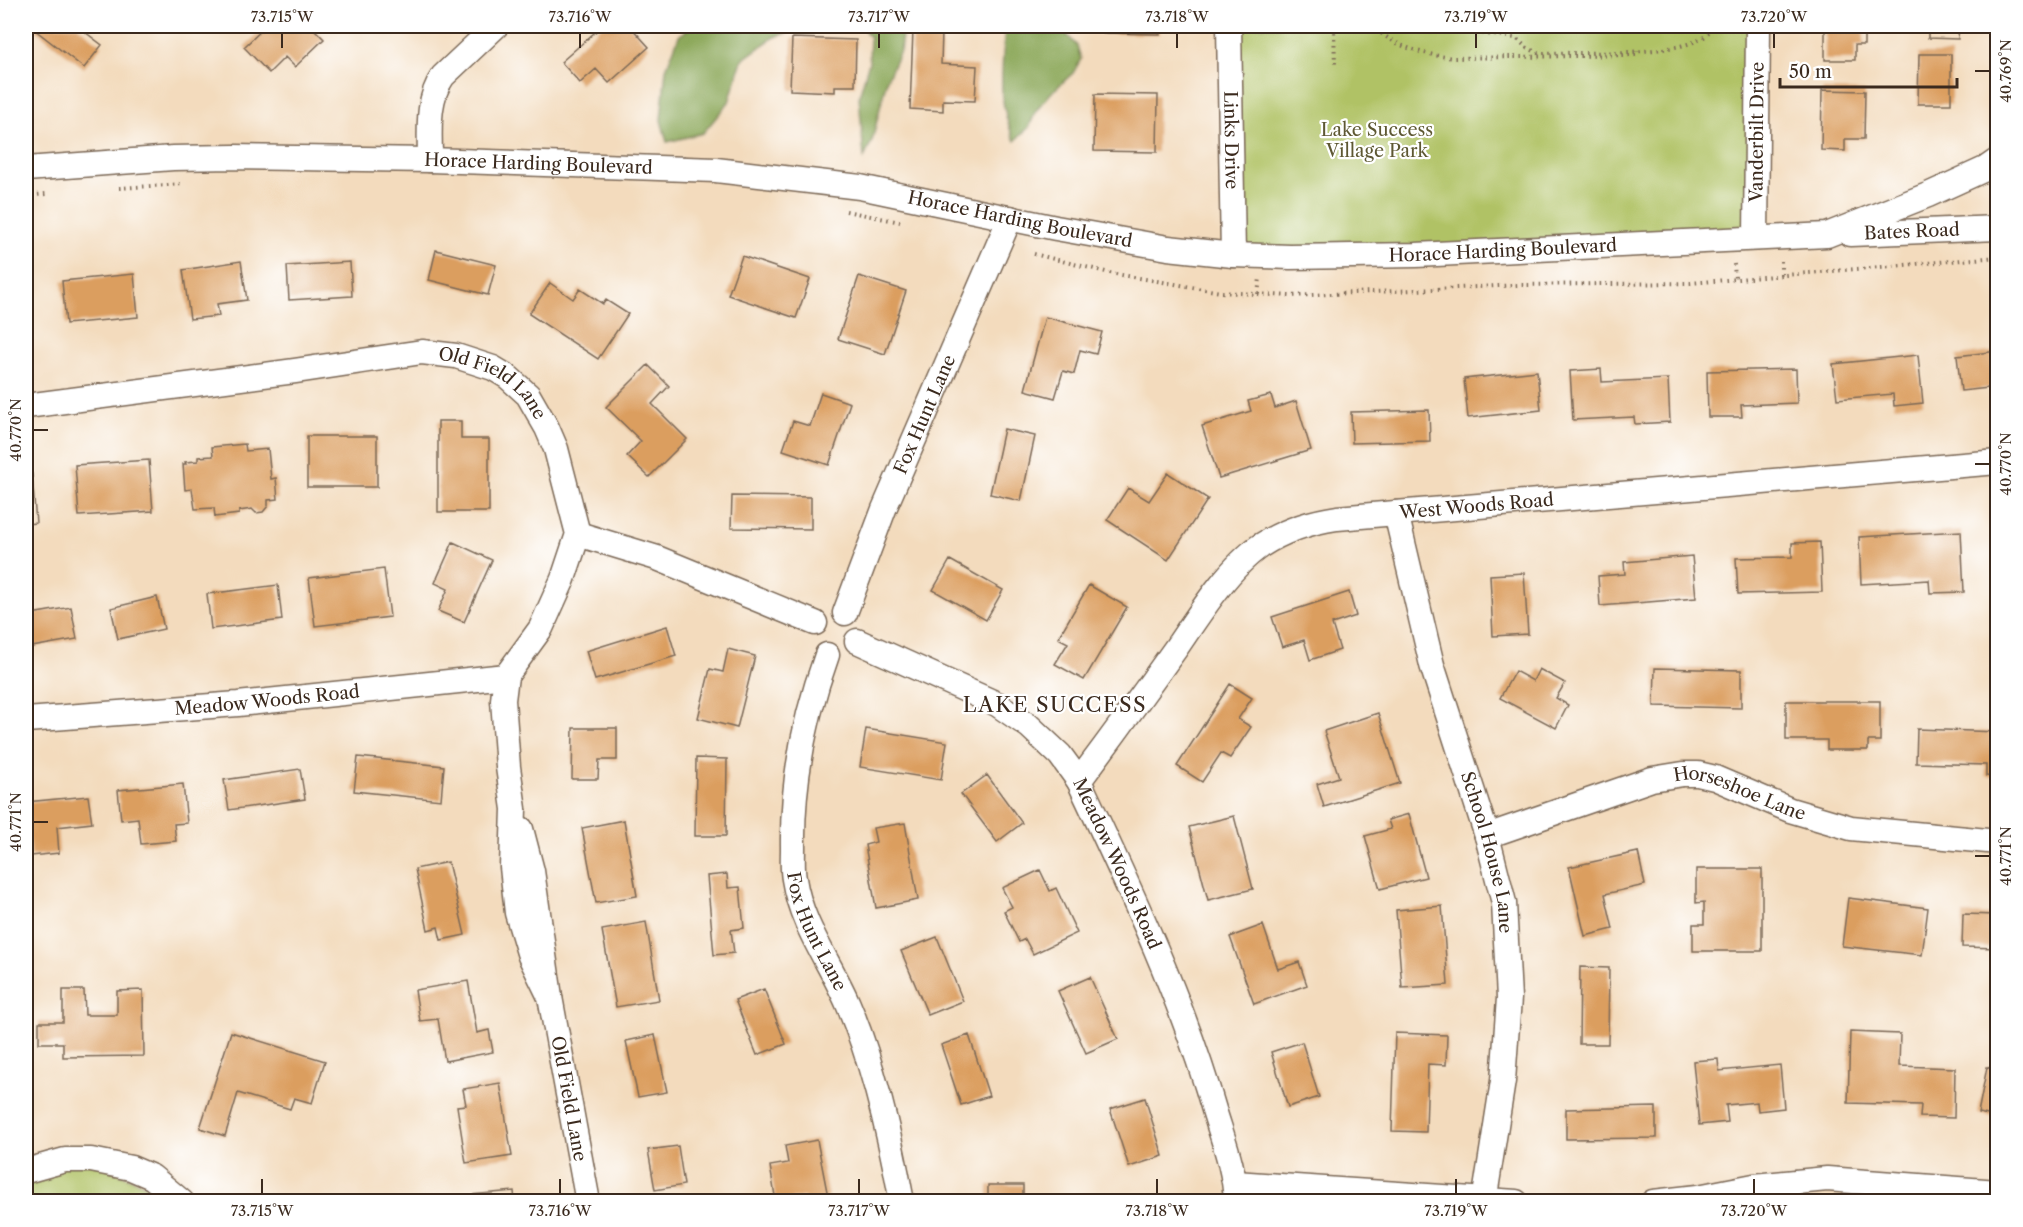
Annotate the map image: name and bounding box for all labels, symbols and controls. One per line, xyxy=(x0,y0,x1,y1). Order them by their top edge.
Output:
text: 73.715°W xyxy=(251,7,314,26)
text: 73.716°W xyxy=(549,7,612,26)
text: 73.717°W xyxy=(848,7,911,26)
text: 73.718°W xyxy=(1145,7,1209,26)
text: 73.719°W xyxy=(1444,7,1508,26)
text: 73.720°W xyxy=(1741,7,1808,26)
text: 40.769°N xyxy=(1996,39,2015,103)
scale bar xyxy=(1780,51,1957,89)
text: 50 m xyxy=(1789,61,1832,83)
street label: Vanderbilt Drive xyxy=(1745,62,1769,203)
street label: Links Drive xyxy=(1219,91,1243,189)
park label: Lake Success Village Park xyxy=(1321,119,1433,162)
street label: Horace Harding Boulevard xyxy=(424,149,653,179)
street label: Horace Harding Boulevard xyxy=(906,186,1134,252)
street label: Bates Road xyxy=(1864,219,1960,244)
street label: Horace Harding Boulevard xyxy=(1389,234,1618,266)
street label: Old Field Lane xyxy=(437,343,551,423)
street label: Fox Hunt Lane xyxy=(889,351,960,478)
text: 40.770°N xyxy=(6,398,25,462)
text: 40.770°N xyxy=(1996,432,2015,496)
street label: West Woods Road xyxy=(1397,489,1555,524)
street label: Meadow Woods Road xyxy=(174,680,361,720)
district label: LAKE SUCCESS xyxy=(963,692,1147,717)
street label: Horseshoe Lane xyxy=(1672,762,1808,825)
street label: School House Lane xyxy=(1456,769,1517,934)
street label: Meadow Woods Road xyxy=(1068,775,1166,953)
text: 40.771°N xyxy=(6,792,25,852)
text: 40.771°N xyxy=(1996,826,2015,886)
street label: Fox Hunt Lane xyxy=(782,870,851,995)
street label: Old Field Lane xyxy=(546,1034,591,1163)
text: 73.715°W xyxy=(231,1201,294,1220)
text: 73.716°W xyxy=(529,1201,592,1220)
text: 73.717°W xyxy=(828,1201,891,1220)
text: 73.718°W xyxy=(1125,1201,1189,1220)
text: 73.719°W xyxy=(1424,1201,1488,1220)
text: 73.720°W xyxy=(1721,1201,1788,1220)

